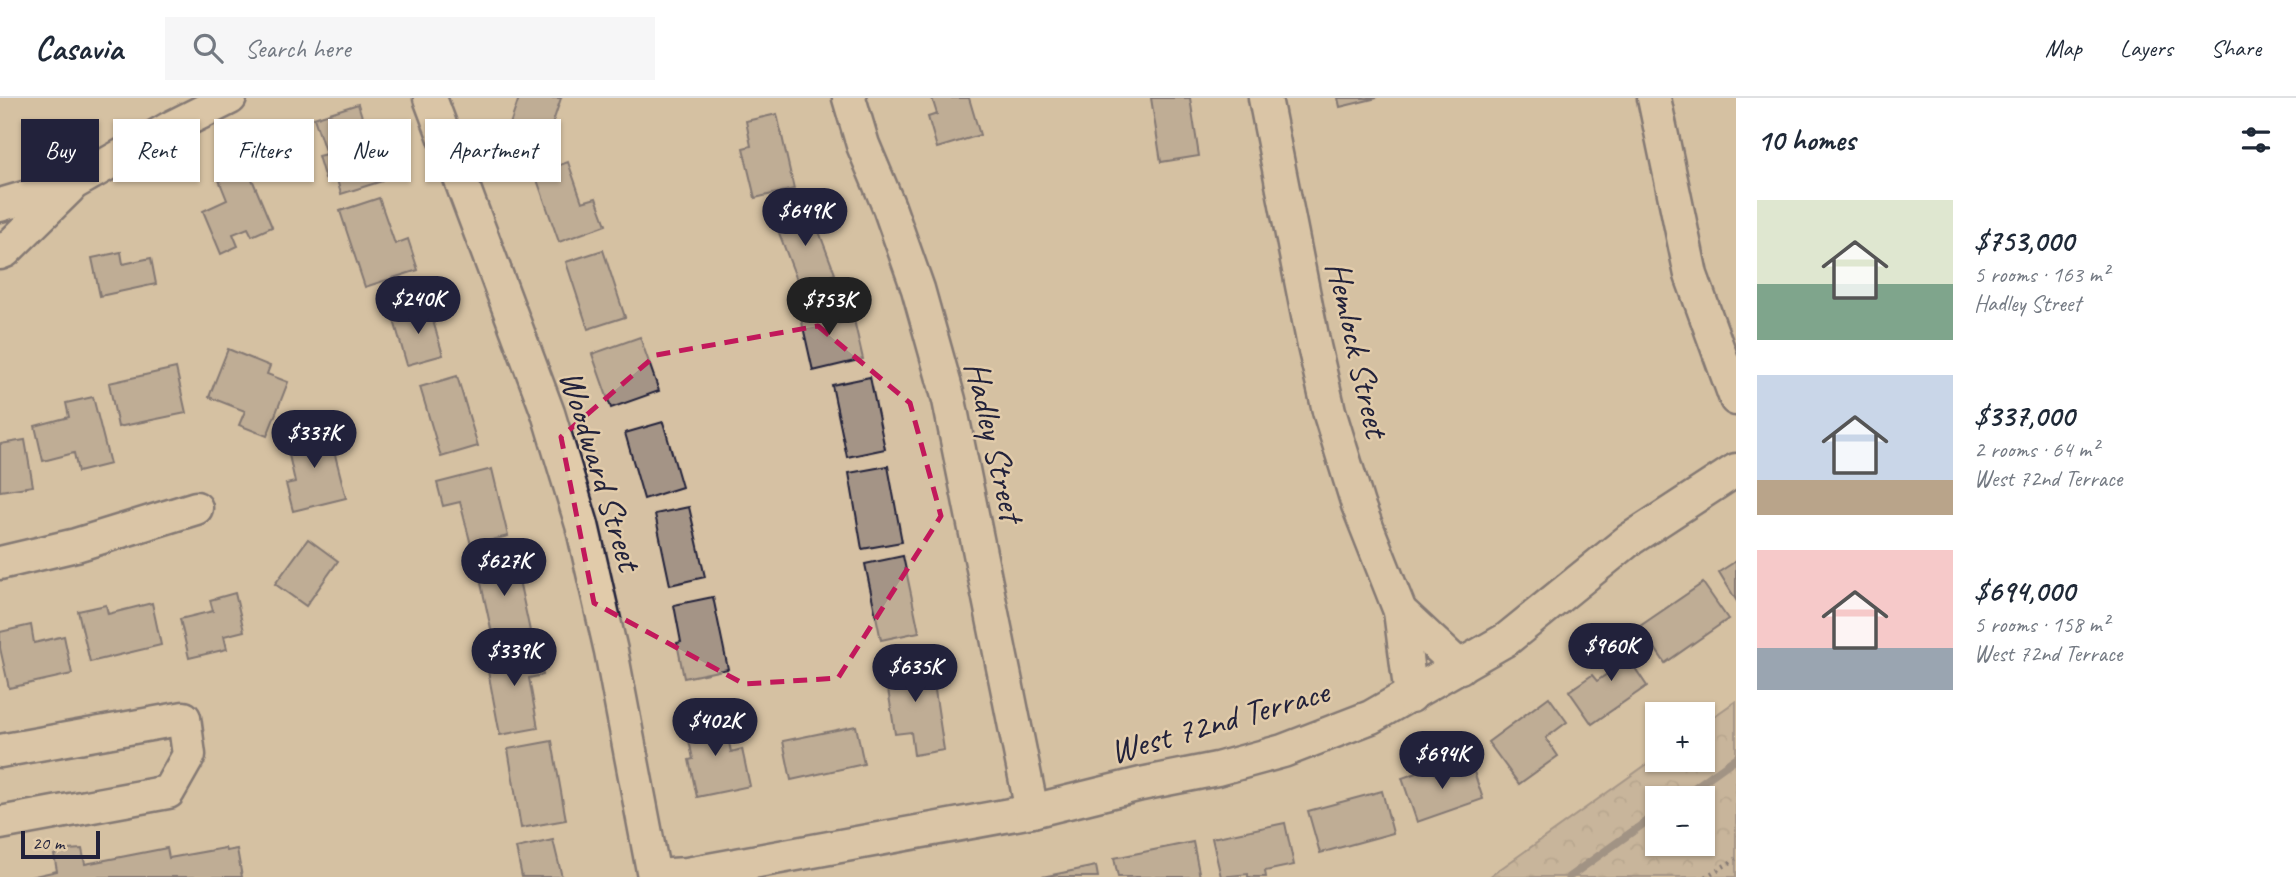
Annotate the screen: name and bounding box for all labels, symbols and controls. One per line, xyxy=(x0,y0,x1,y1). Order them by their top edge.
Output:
search box xyxy=(165,17,655,80)
text: Casavia xyxy=(35,27,123,69)
icon: search xyxy=(189,29,227,67)
text: Search here xyxy=(245,32,351,65)
text: Map xyxy=(2045,33,2082,63)
text: Layers xyxy=(2120,33,2173,63)
text: Share xyxy=(2211,33,2261,63)
chip: Buy xyxy=(21,119,99,182)
chip: Rent xyxy=(113,119,200,182)
chip: Filters xyxy=(214,119,314,182)
chip: New xyxy=(328,119,411,182)
chip: Apartment xyxy=(425,119,561,182)
text: 10 homes xyxy=(1757,121,1855,159)
icon: filters xyxy=(2237,121,2275,159)
pin: $649K xyxy=(756,188,854,248)
text: $649K xyxy=(778,196,832,225)
text: $753,000 xyxy=(1974,222,2074,260)
icon: home xyxy=(1813,228,1897,312)
street label: Hemlock Street xyxy=(1315,257,1400,445)
text: 5 rooms · 163 m² xyxy=(1974,260,2109,289)
pin: $240K xyxy=(369,276,467,336)
pin: $753K xyxy=(780,278,878,337)
text: $240K xyxy=(391,284,445,313)
text: $753K xyxy=(803,285,855,314)
text: Hadley Street xyxy=(1974,289,2081,318)
street label: Hadley Street xyxy=(954,357,1036,530)
street label: Woodward Street xyxy=(549,365,653,579)
text: $337,000 xyxy=(1974,397,2074,435)
icon: home xyxy=(1813,403,1897,487)
pin: $337K xyxy=(265,410,363,470)
text: $337K xyxy=(288,418,341,447)
text: 2 rooms · 64 m² xyxy=(1974,435,2098,464)
text: West 72nd Terrace xyxy=(1974,464,2122,493)
pin: $627K xyxy=(455,538,553,598)
text: $627K xyxy=(477,546,531,575)
text: $694,000 xyxy=(1974,572,2075,610)
icon: home xyxy=(1813,578,1897,662)
text: 5 rooms · 158 m² xyxy=(1974,610,2109,639)
pin: $960K xyxy=(1562,624,1660,683)
pin: $339K xyxy=(465,628,563,688)
text: $960K xyxy=(1584,631,1638,660)
text: $339K xyxy=(488,636,540,665)
text: West 72nd Terrace xyxy=(1974,639,2122,668)
pin: $635K xyxy=(866,644,964,704)
text: $635K xyxy=(888,652,942,681)
street label: West 72nd Terrace xyxy=(1105,668,1336,774)
pin: $402K xyxy=(666,698,764,758)
map controls xyxy=(1645,702,1715,856)
button: + xyxy=(1645,702,1715,772)
text: $402K xyxy=(688,706,742,735)
pin: $694K xyxy=(1393,732,1491,791)
text: $694K xyxy=(1415,739,1469,768)
button: − xyxy=(1645,786,1715,856)
scale bar xyxy=(21,828,100,860)
text: 20 m xyxy=(32,831,64,855)

